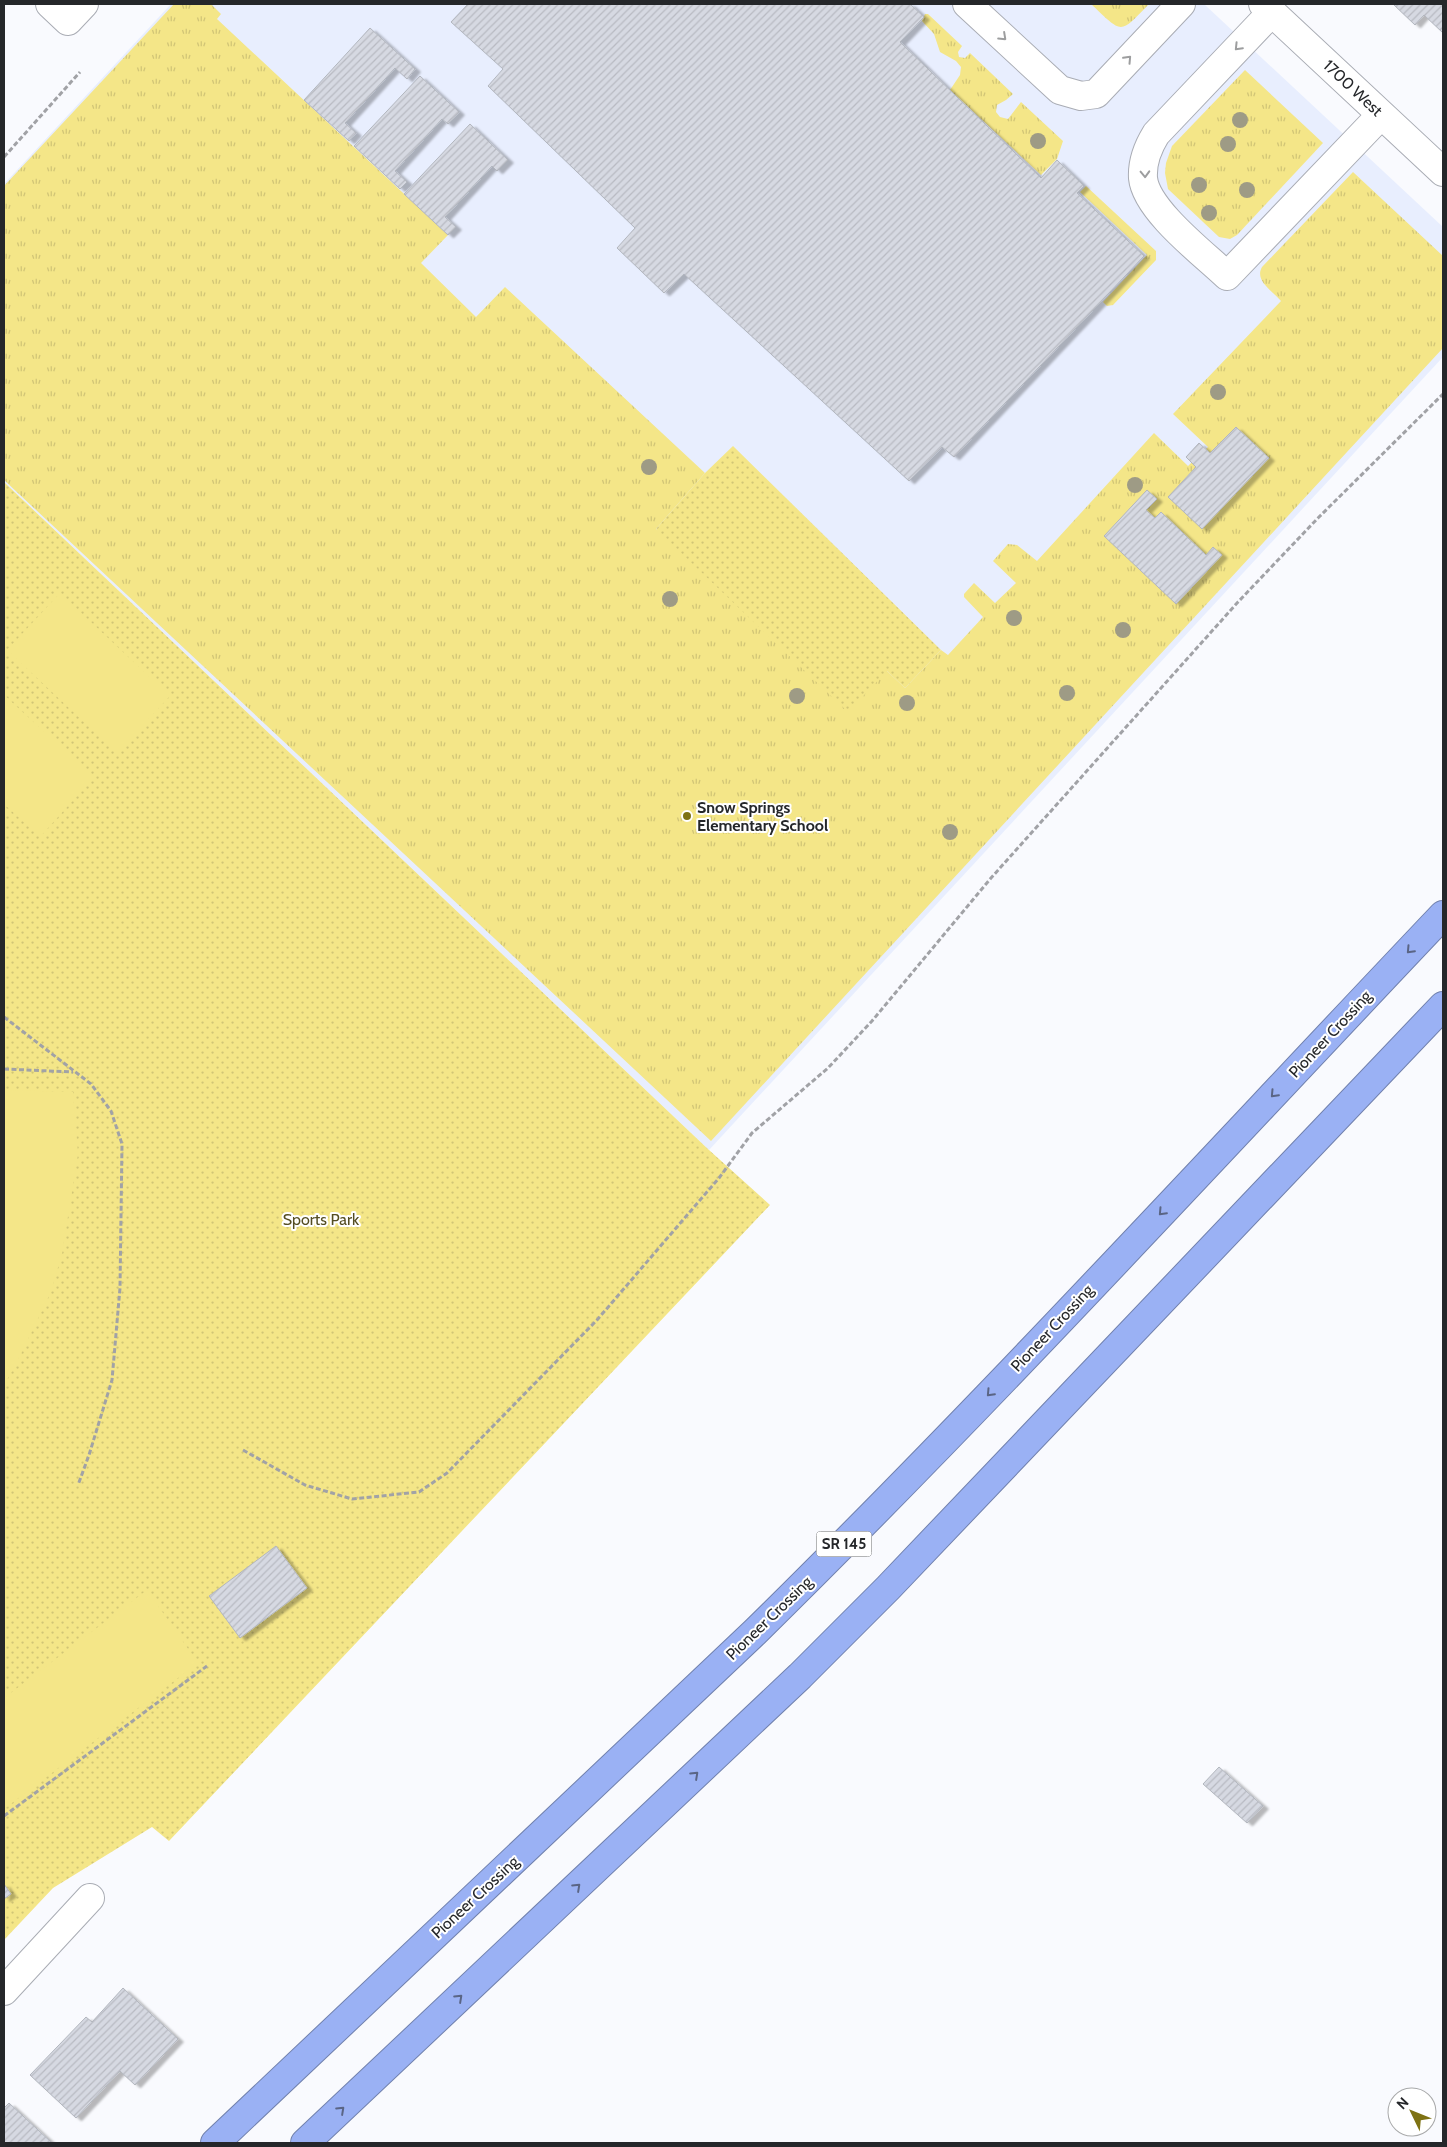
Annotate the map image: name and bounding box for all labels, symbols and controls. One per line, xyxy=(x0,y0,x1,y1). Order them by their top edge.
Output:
one-way arrow xyxy=(997,31,1006,40)
one-way arrow xyxy=(1235,41,1244,50)
one-way arrow xyxy=(1122,56,1131,65)
street label: 1700 West xyxy=(1320,56,1387,121)
one-way arrow xyxy=(1139,171,1150,179)
place label: Snow Springs Elementary School xyxy=(697,798,828,835)
marker: Snow Springs Elementary School xyxy=(681,810,693,822)
one-way arrow xyxy=(1407,945,1416,954)
street label: Pioneer Crossing xyxy=(1285,986,1376,1082)
one-way arrow xyxy=(1271,1088,1280,1097)
one-way arrow xyxy=(1159,1206,1168,1215)
park label: Sports Park xyxy=(283,1210,360,1229)
street label: Pioneer Crossing xyxy=(1007,1280,1098,1376)
one-way arrow xyxy=(987,1387,996,1396)
road number: SR 145 xyxy=(816,1532,872,1556)
street label: Pioneer Crossing xyxy=(722,1571,817,1664)
one-way arrow xyxy=(689,1772,698,1781)
street label: Pioneer Crossing xyxy=(427,1851,523,1942)
one-way arrow xyxy=(571,1884,580,1893)
one-way arrow xyxy=(453,1995,462,2004)
north arrow xyxy=(1387,2087,1437,2137)
text: N xyxy=(1393,2093,1412,2113)
one-way arrow xyxy=(335,2107,344,2116)

